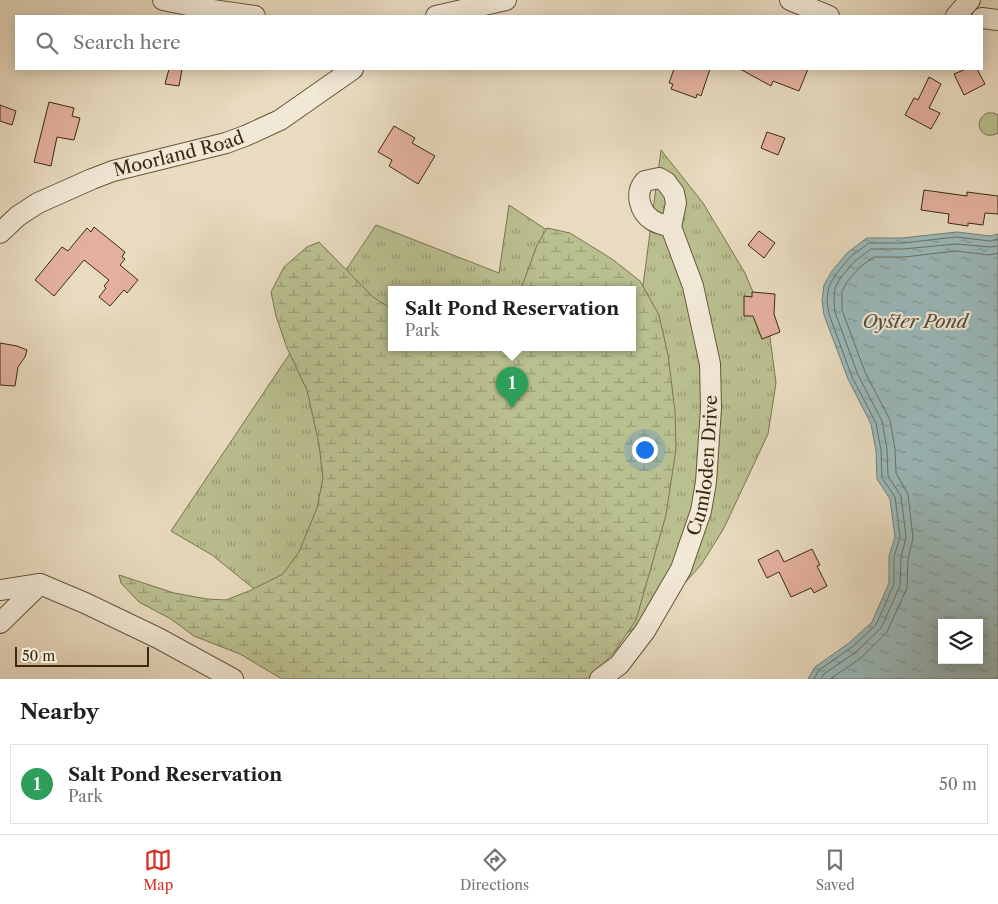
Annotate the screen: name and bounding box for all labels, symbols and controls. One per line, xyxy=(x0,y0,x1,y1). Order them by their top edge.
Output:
search box xyxy=(15,15,983,70)
icon: search xyxy=(33,29,61,57)
text: Search here xyxy=(73,31,181,54)
street label: Moorland Road xyxy=(111,126,247,181)
popup xyxy=(388,286,636,351)
text: Salt Pond Reservation xyxy=(405,297,619,320)
water label: Oyster Pond xyxy=(862,310,970,333)
text: Park xyxy=(405,320,440,340)
pin: 1 xyxy=(496,367,528,408)
street label: Cumloden Drive xyxy=(682,395,722,539)
your location xyxy=(632,437,658,463)
map controls xyxy=(938,619,983,664)
button: layers xyxy=(938,619,983,664)
scale bar xyxy=(15,644,149,667)
text: 50 m xyxy=(22,647,55,665)
text: Nearby xyxy=(20,699,99,724)
text: Salt Pond Reservation xyxy=(68,763,282,786)
text: 1 xyxy=(33,774,41,794)
text: 50 m xyxy=(939,774,977,794)
text: Park xyxy=(68,786,103,806)
tab: Map xyxy=(143,846,173,894)
tab: Directions xyxy=(460,846,529,894)
tab: Saved xyxy=(816,846,855,894)

